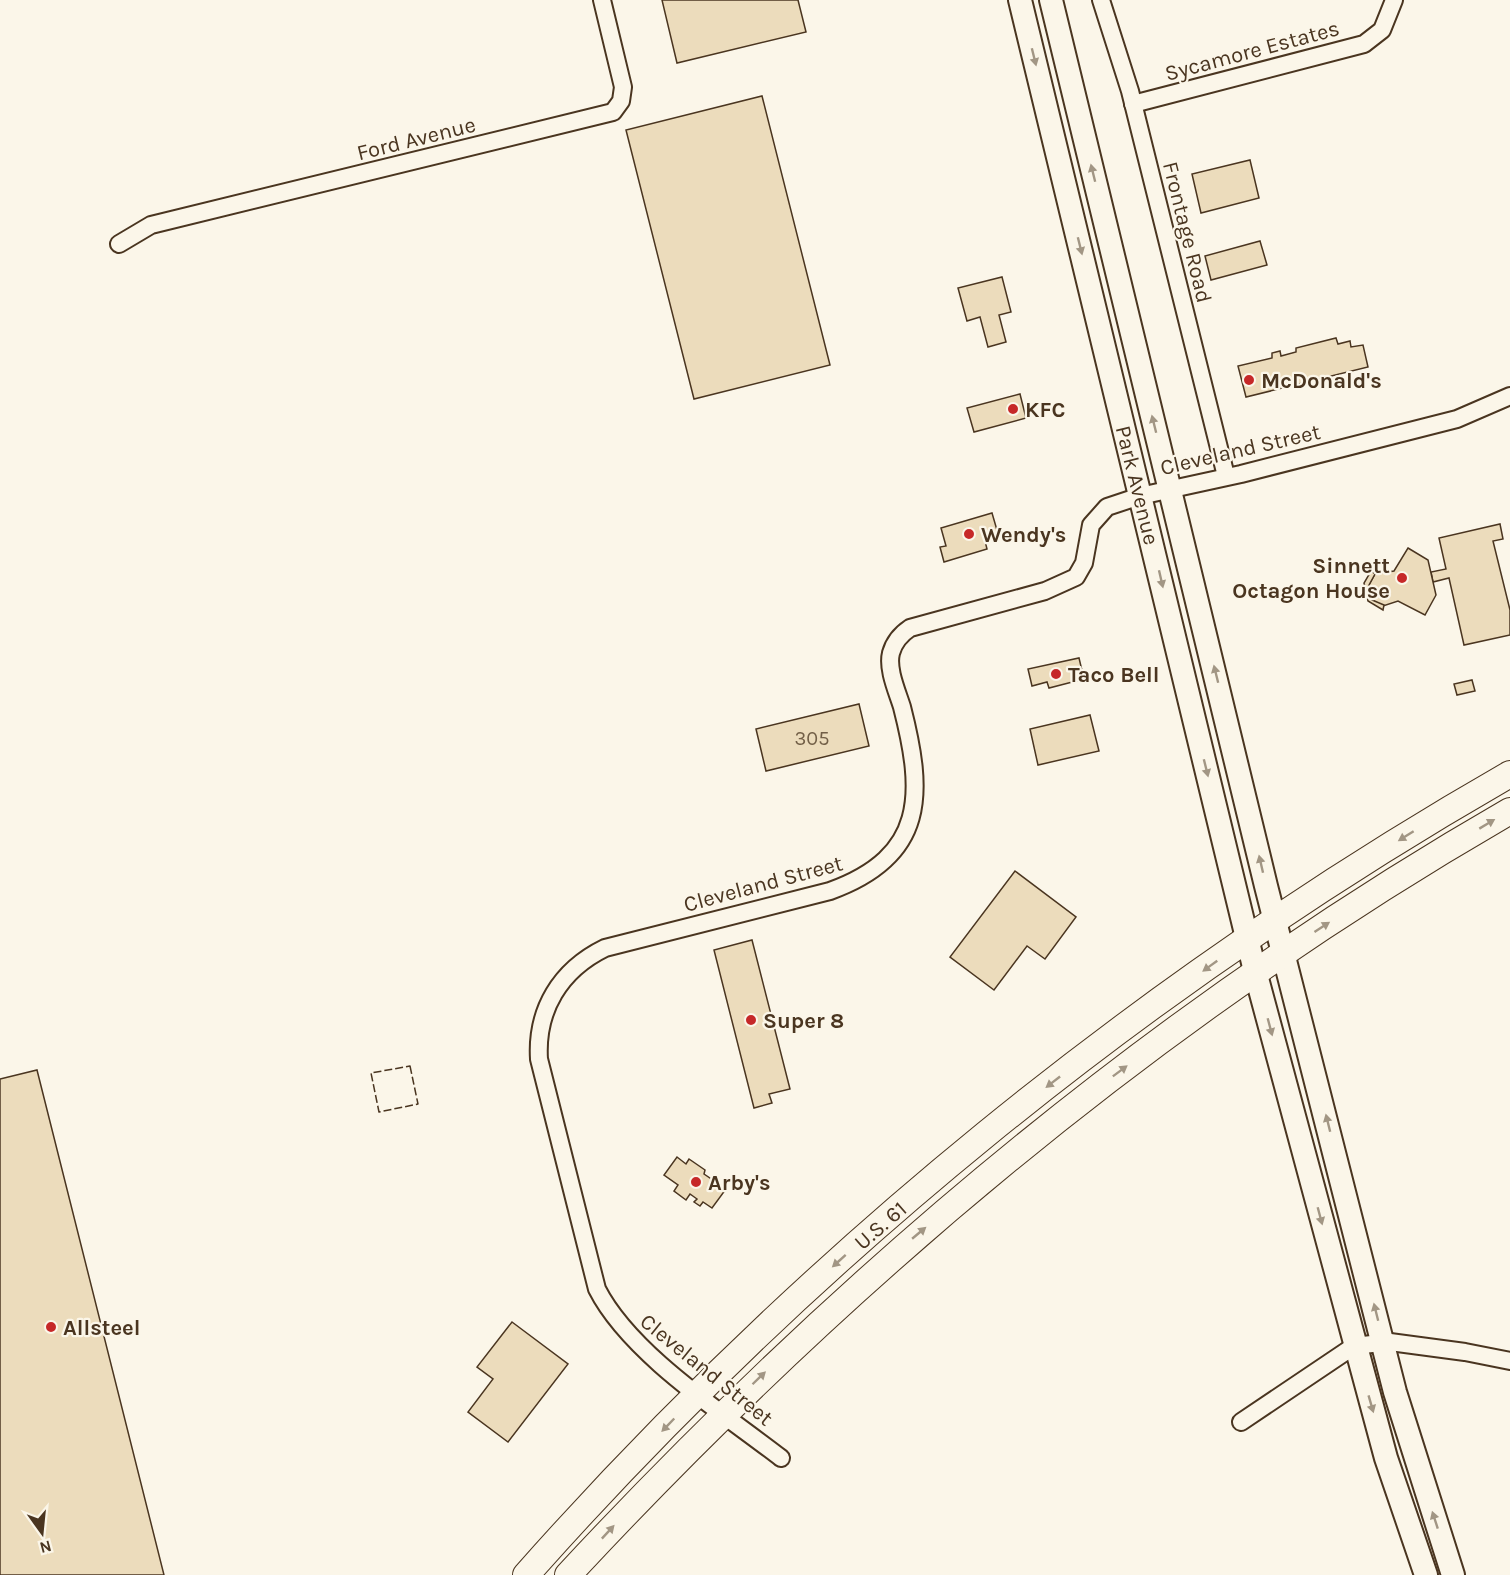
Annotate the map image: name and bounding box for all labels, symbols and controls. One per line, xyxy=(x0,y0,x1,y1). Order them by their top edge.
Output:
street label: Sycamore Estates xyxy=(1162,15,1342,87)
one-way arrow xyxy=(1029,48,1039,66)
street label: Ford Avenue xyxy=(354,112,478,166)
street label: Frontage Road xyxy=(1157,159,1217,306)
one-way arrow xyxy=(1088,164,1098,182)
one-way arrow xyxy=(1075,237,1085,256)
place label: McDonald's xyxy=(1261,368,1382,394)
marker: McDonald's xyxy=(1242,373,1256,387)
place label: KFC xyxy=(1025,397,1065,423)
marker: KFC xyxy=(1006,402,1020,416)
one-way arrow xyxy=(1149,415,1159,433)
street label: Cleveland Street xyxy=(1158,419,1323,481)
street label: Park Avenue xyxy=(1110,423,1164,548)
place label: Wendy's xyxy=(981,522,1066,548)
marker: Wendy's xyxy=(962,527,976,541)
place label: Sinnett Octagon House xyxy=(1232,553,1390,604)
one-way arrow xyxy=(1156,569,1166,588)
marker: Sinnett Octagon House xyxy=(1395,571,1409,585)
place label: Taco Bell xyxy=(1068,662,1159,688)
one-way arrow xyxy=(1210,665,1220,683)
marker: Taco Bell xyxy=(1049,667,1063,681)
house number: 305 xyxy=(795,727,829,750)
one-way arrow xyxy=(1202,759,1212,777)
one-way arrow xyxy=(1479,819,1496,829)
one-way arrow xyxy=(1398,831,1414,842)
street label: Cleveland Street xyxy=(681,850,846,918)
one-way arrow xyxy=(1255,855,1265,873)
one-way arrow xyxy=(1314,922,1330,933)
one-way arrow xyxy=(1202,960,1218,972)
place label: Super 8 xyxy=(763,1008,844,1034)
marker: Super 8 xyxy=(744,1013,758,1027)
one-way arrow xyxy=(1266,1018,1276,1037)
one-way arrow xyxy=(1112,1065,1128,1077)
one-way arrow xyxy=(1045,1076,1061,1089)
one-way arrow xyxy=(1322,1114,1332,1132)
place label: Arby's xyxy=(708,1170,771,1196)
marker: Arby's xyxy=(689,1175,703,1189)
street label: U.S. 61 xyxy=(849,1196,912,1255)
one-way arrow xyxy=(1316,1207,1325,1225)
one-way arrow xyxy=(911,1226,927,1239)
one-way arrow xyxy=(832,1254,847,1267)
one-way arrow xyxy=(1370,1303,1380,1321)
street label: Cleveland Street xyxy=(635,1308,778,1431)
place label: Allsteel xyxy=(63,1315,140,1341)
marker: Allsteel xyxy=(44,1320,58,1334)
one-way arrow xyxy=(752,1372,766,1386)
one-way arrow xyxy=(1366,1395,1376,1413)
one-way arrow xyxy=(661,1417,675,1431)
north arrow xyxy=(12,1503,72,1563)
one-way arrow xyxy=(1429,1510,1439,1528)
one-way arrow xyxy=(601,1525,615,1540)
text: N xyxy=(38,1536,54,1558)

